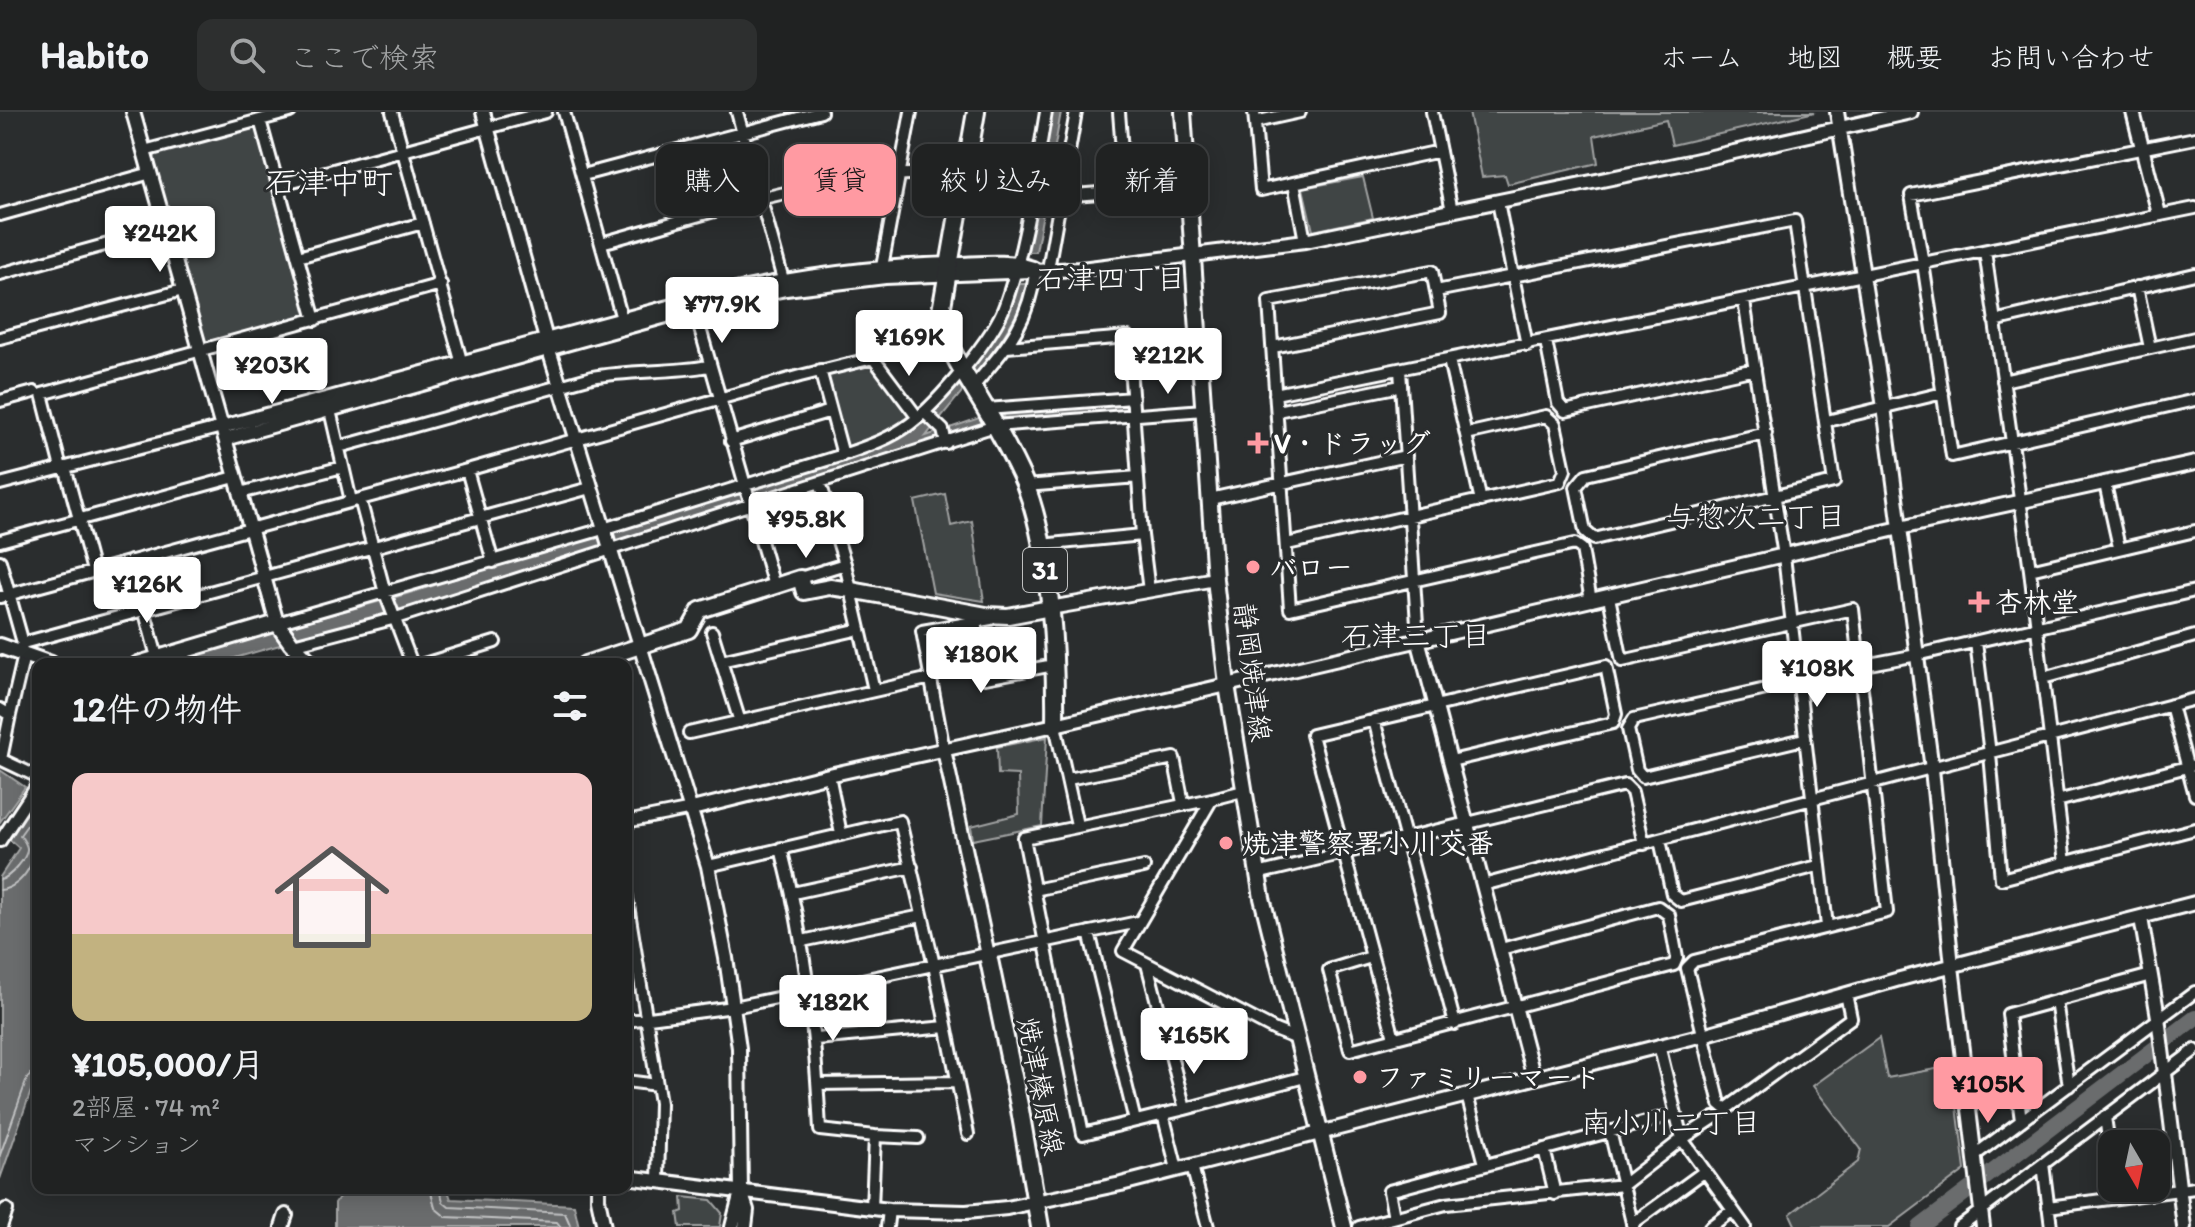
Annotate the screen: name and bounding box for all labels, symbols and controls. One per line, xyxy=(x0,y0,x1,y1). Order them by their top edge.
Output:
search box xyxy=(197,19,757,91)
text: Habito xyxy=(40,32,149,78)
icon: search xyxy=(225,33,269,77)
text: ここで検索 xyxy=(289,39,439,76)
text: ホーム xyxy=(1660,40,1743,74)
text: 地図 xyxy=(1787,40,1843,74)
text: 概要 xyxy=(1887,40,1943,74)
text: お問い合わせ xyxy=(1987,40,2155,74)
chip: 購入 xyxy=(656,144,768,216)
chip: 賃貸 xyxy=(784,144,896,216)
chip: 絞り込み xyxy=(912,144,1080,216)
chip: 新着 xyxy=(1096,144,1208,216)
district label: 石津中町 xyxy=(265,163,393,201)
pin: ¥242K xyxy=(104,206,216,274)
text: ¥242K xyxy=(123,216,197,248)
district label: 石津四丁目 xyxy=(1036,260,1186,297)
pin: ¥77.9K xyxy=(657,277,787,345)
text: ¥77.9K xyxy=(684,287,760,319)
pin: ¥169K xyxy=(853,310,965,378)
text: ¥169K xyxy=(874,320,944,352)
pin: ¥212K xyxy=(1112,328,1224,396)
pin: ¥203K xyxy=(216,338,328,406)
text: ¥212K xyxy=(1133,338,1203,370)
text: ¥203K xyxy=(234,348,310,380)
place label: V・ドラッグ xyxy=(1274,426,1431,460)
marker: V・ドラッグ xyxy=(1249,434,1267,452)
pin: ¥95.8K xyxy=(741,492,871,560)
district label: 与惣次二丁目 xyxy=(1666,498,1846,535)
text: ¥95.8K xyxy=(766,502,846,534)
road number: 31 xyxy=(1023,548,1067,592)
place label: バロー xyxy=(1269,550,1353,584)
pin: ¥126K xyxy=(91,557,203,625)
marker: バロー xyxy=(1244,558,1262,576)
text: ¥126K xyxy=(112,567,182,599)
place label: 杏林堂 xyxy=(1995,585,2079,619)
marker: 杏林堂 xyxy=(1970,593,1988,611)
street label: 静岡焼津線 xyxy=(1228,600,1278,744)
district label: 石津三丁目 xyxy=(1341,617,1491,654)
pin: ¥180K xyxy=(925,627,1037,695)
text: ¥180K xyxy=(944,637,1018,669)
pin: ¥108K xyxy=(1761,641,1873,709)
text: ¥108K xyxy=(1780,651,1854,683)
icon: filters xyxy=(548,684,592,728)
text: 12件の物件 xyxy=(72,689,242,730)
icon: home xyxy=(260,825,404,969)
place label: 焼津警察署小川交番 xyxy=(1242,826,1494,860)
marker: 焼津警察署小川交番 xyxy=(1217,834,1235,852)
pin: ¥182K xyxy=(777,975,889,1043)
text: ¥182K xyxy=(797,985,869,1017)
pin: ¥165K xyxy=(1138,1008,1250,1076)
street label: 焼津榛原線 xyxy=(1011,1014,1071,1158)
text: ¥165K xyxy=(1159,1018,1229,1050)
text: ¥105,000/月 xyxy=(72,1044,265,1085)
pin: ¥105K xyxy=(1932,1057,2044,1125)
place label: ファミリーマート xyxy=(1376,1060,1601,1094)
text: ¥105K xyxy=(1952,1067,2024,1099)
marker: ファミリーマート xyxy=(1351,1068,1369,1086)
text: 2部屋 · 74 m² xyxy=(72,1091,220,1123)
district label: 南小川二丁目 xyxy=(1581,1104,1761,1141)
text: マンション xyxy=(72,1128,201,1160)
north arrow xyxy=(2098,1130,2170,1202)
map controls xyxy=(2098,1130,2170,1202)

